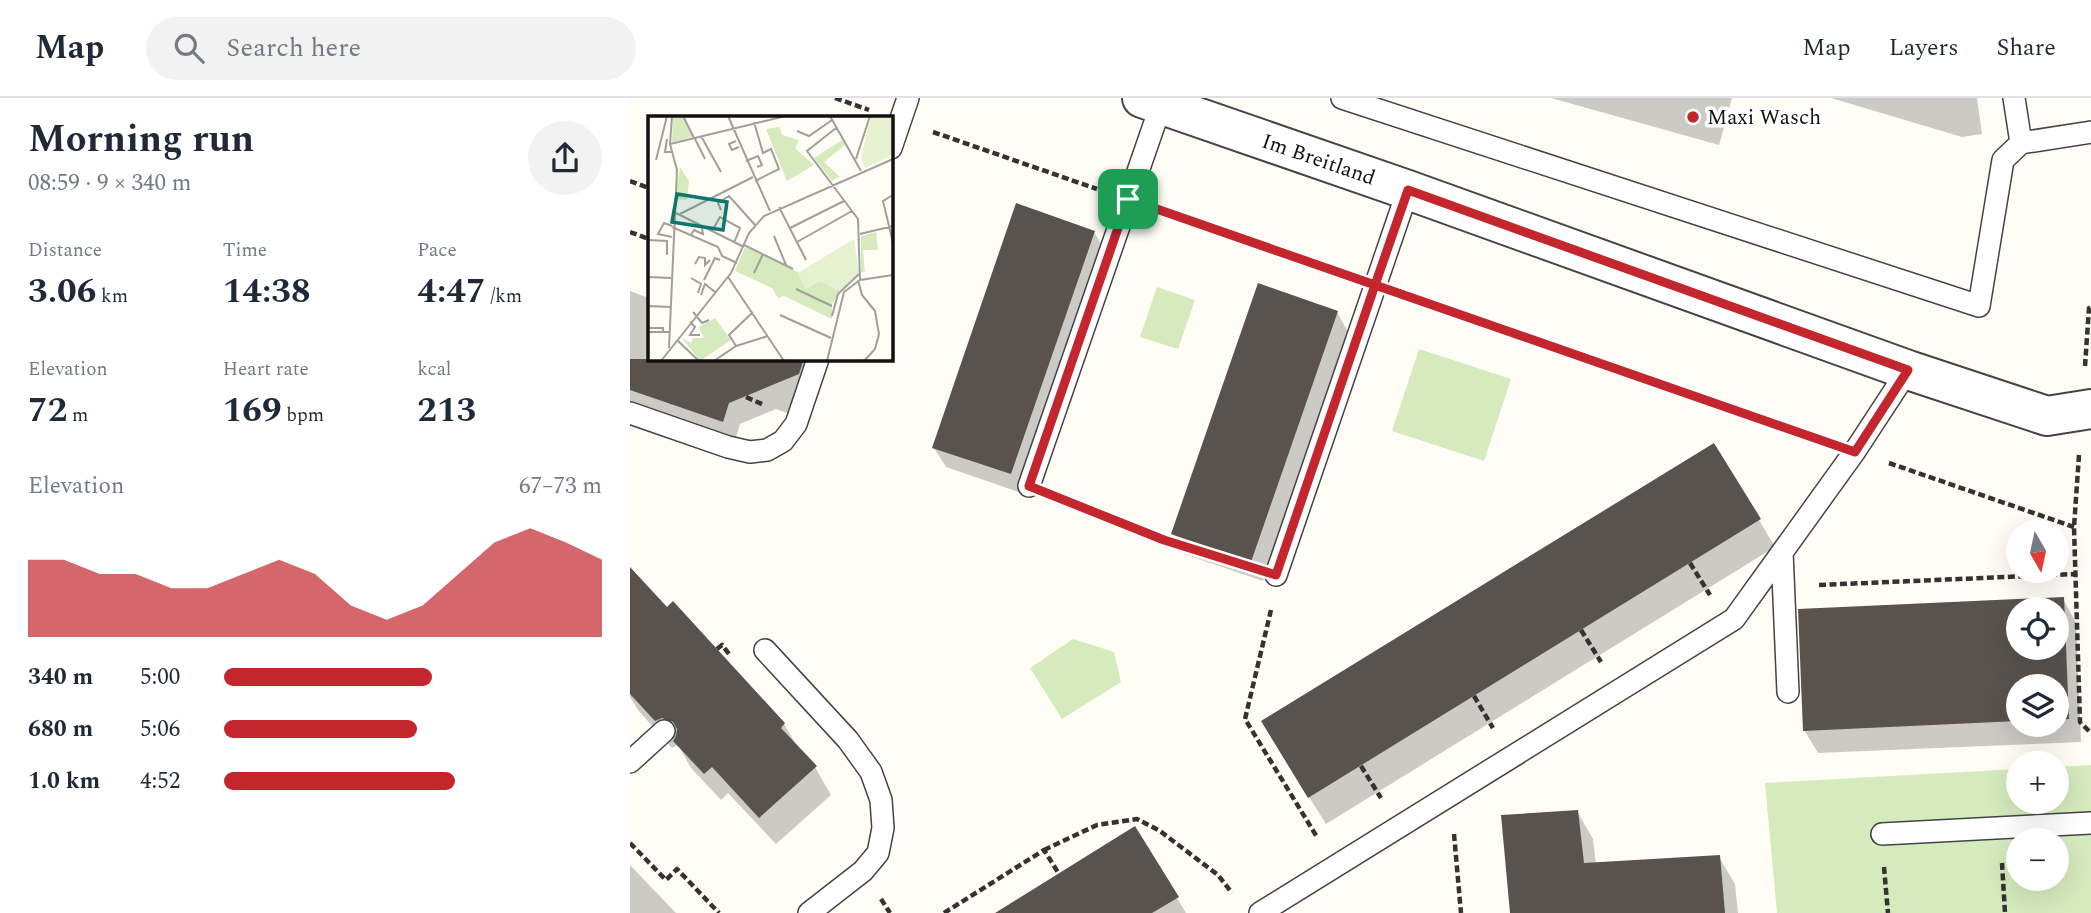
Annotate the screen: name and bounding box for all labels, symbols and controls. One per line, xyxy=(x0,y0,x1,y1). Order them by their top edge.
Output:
search box xyxy=(146,17,636,80)
text: Map xyxy=(35,23,104,73)
text: Search here xyxy=(226,28,361,68)
icon: search xyxy=(170,29,208,67)
text: Map xyxy=(1802,30,1851,66)
text: Layers xyxy=(1889,30,1959,66)
text: Share xyxy=(1997,30,2056,66)
place label: Maxi Wasch xyxy=(1707,102,1821,134)
marker: Maxi Wasch xyxy=(1685,109,1701,125)
text: Morning run xyxy=(28,111,254,169)
inset map xyxy=(648,116,892,360)
button: share xyxy=(528,121,602,195)
street label: Im Breitland xyxy=(1257,126,1380,195)
text: 08:59 · 9 × 340 m xyxy=(28,166,192,201)
pin xyxy=(1098,169,1158,229)
icon: arrive xyxy=(1109,180,1147,218)
text: Distance xyxy=(28,236,102,265)
text: Time xyxy=(223,236,267,265)
text: Pace xyxy=(417,236,457,265)
text: 3.06 xyxy=(28,265,96,318)
text: 14:38 xyxy=(223,265,311,318)
text: 4:47 xyxy=(417,265,486,318)
text: km xyxy=(96,282,128,311)
text: /km xyxy=(486,282,522,311)
text: Elevation xyxy=(28,355,108,384)
text: Heart rate xyxy=(223,355,309,384)
text: kcal xyxy=(417,355,451,384)
text: 72 xyxy=(28,384,67,437)
text: 169 xyxy=(223,384,282,437)
text: 213 xyxy=(417,384,476,437)
text: m xyxy=(67,401,88,430)
text: bpm xyxy=(282,401,324,430)
text: Elevation xyxy=(28,469,124,504)
text: 67–73 m xyxy=(519,469,602,504)
north arrow xyxy=(2006,520,2068,583)
map controls xyxy=(2006,520,2069,891)
button: locate xyxy=(2006,597,2069,660)
text: 340 m xyxy=(28,660,93,695)
text: 5:00 xyxy=(140,660,180,695)
button: layers xyxy=(2006,674,2069,737)
text: 680 m xyxy=(28,712,93,747)
text: 5:06 xyxy=(140,712,180,747)
button: + xyxy=(2006,751,2069,814)
text: 1.0 km xyxy=(28,764,100,799)
text: 4:52 xyxy=(140,764,180,799)
button: − xyxy=(2006,828,2069,891)

